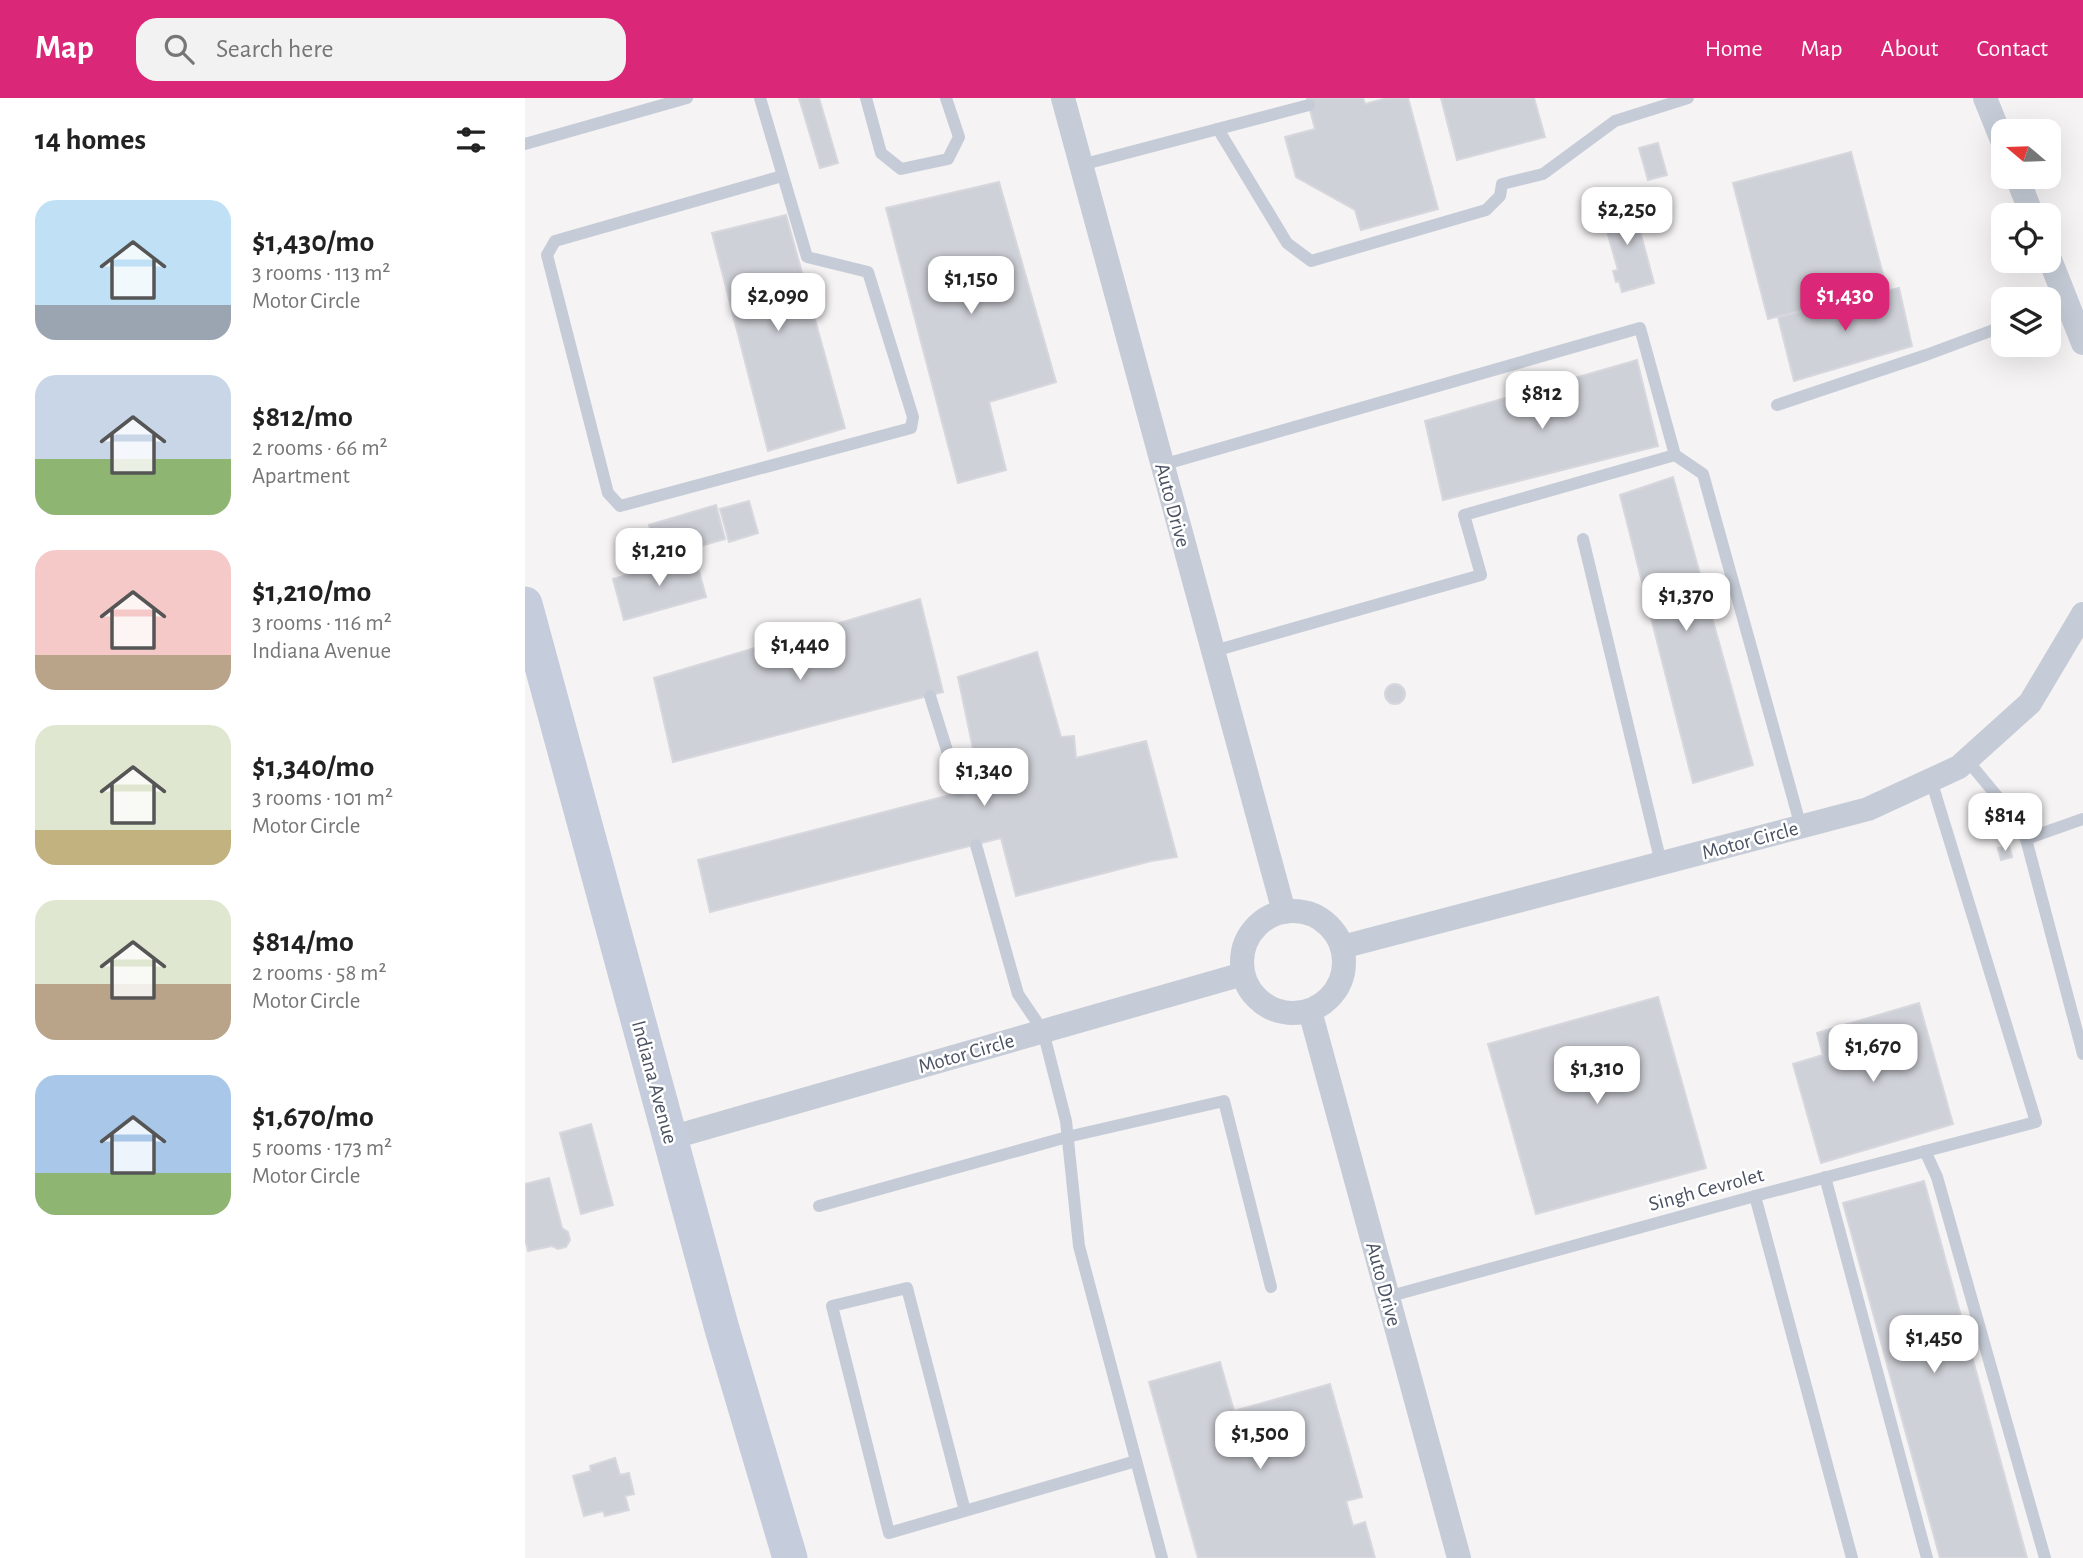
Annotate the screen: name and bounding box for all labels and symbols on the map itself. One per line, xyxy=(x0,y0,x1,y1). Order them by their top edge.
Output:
north arrow xyxy=(1991,119,2061,189)
pin: $2,250 xyxy=(1570,188,1684,247)
pin: $1,150 xyxy=(914,256,1028,316)
pin: $2,090 xyxy=(721,274,835,333)
pin: $1,430 xyxy=(1788,274,1902,333)
pin: $812 xyxy=(1501,372,1583,431)
street label: Auto Drive xyxy=(1151,461,1194,550)
pin: $1,210 xyxy=(602,528,716,588)
pin: $1,370 xyxy=(1629,574,1743,633)
pin: $1,440 xyxy=(743,622,857,682)
pin: $1,340 xyxy=(927,748,1041,808)
pin: $814 xyxy=(1964,794,2046,853)
street label: Motor Circle xyxy=(1700,818,1801,863)
street label: Indiana Avenue xyxy=(628,1018,681,1146)
pin: $1,670 xyxy=(1816,1024,1930,1084)
street label: Motor Circle xyxy=(916,1030,1017,1077)
pin: $1,310 xyxy=(1540,1046,1654,1106)
street label: Singh Cevrolet xyxy=(1646,1164,1766,1215)
street label: Auto Drive xyxy=(1362,1240,1405,1329)
pin: $1,450 xyxy=(1877,1316,1991,1375)
pin: $1,500 xyxy=(1203,1412,1317,1471)

